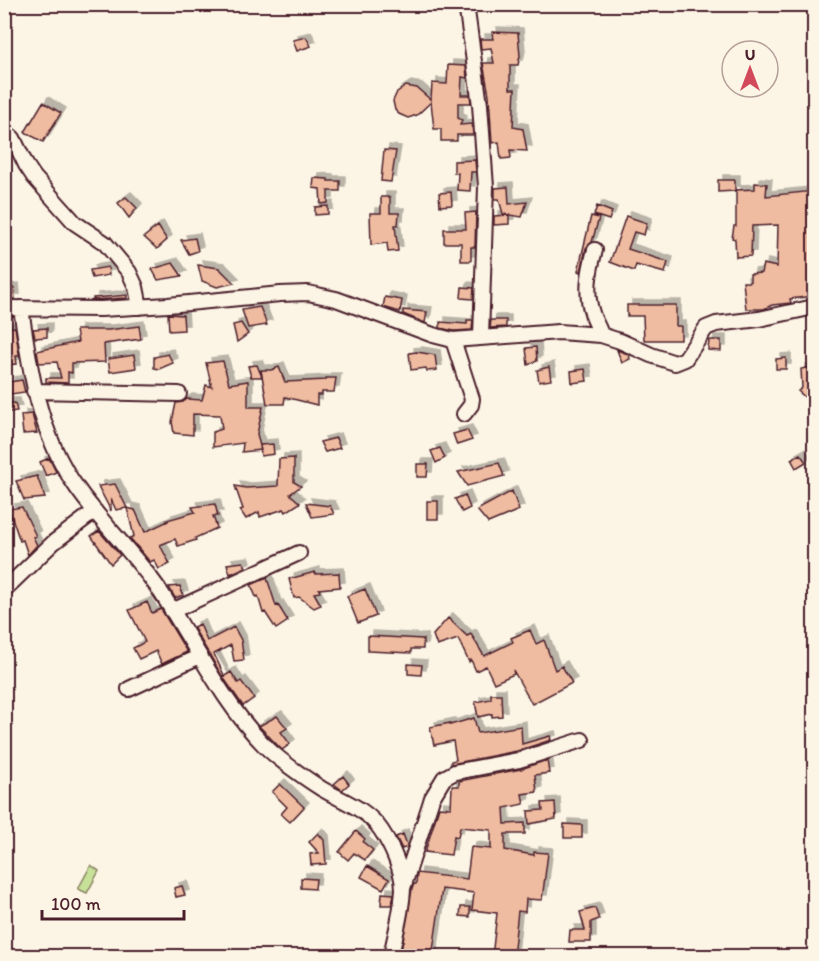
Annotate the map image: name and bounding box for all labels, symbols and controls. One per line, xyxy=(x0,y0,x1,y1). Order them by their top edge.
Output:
north arrow xyxy=(720,39,780,99)
text: U xyxy=(745,45,755,64)
scale bar xyxy=(42,883,184,921)
text: 100 m xyxy=(51,893,101,915)

